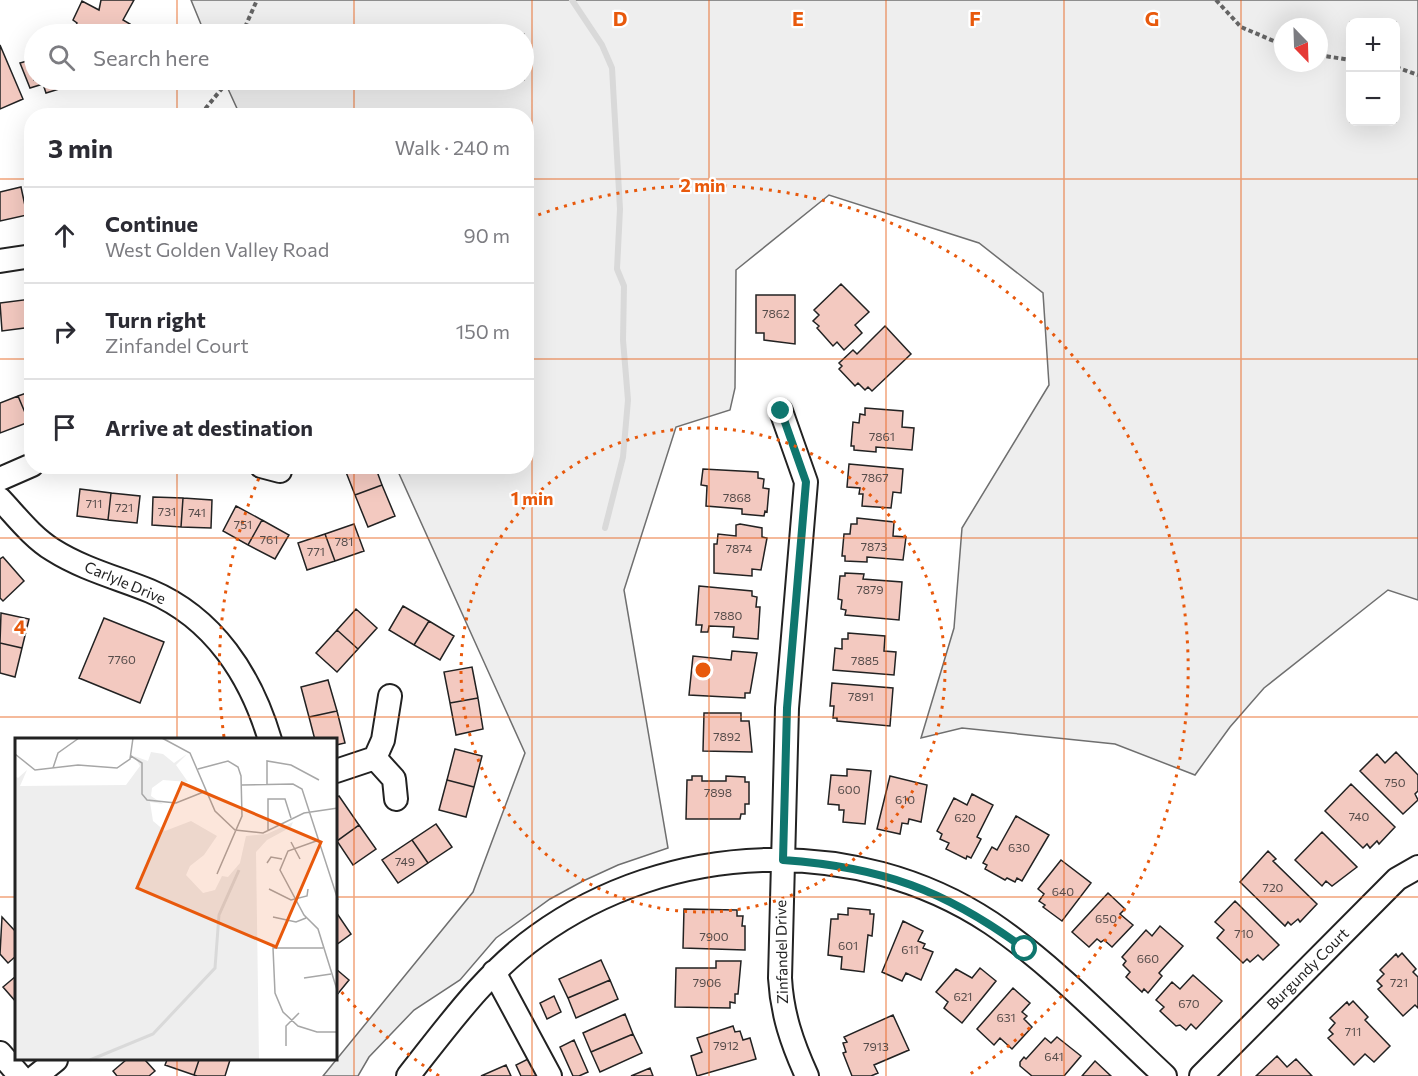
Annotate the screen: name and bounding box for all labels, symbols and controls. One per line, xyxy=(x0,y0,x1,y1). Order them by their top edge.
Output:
text: D xyxy=(613,6,627,30)
text: E xyxy=(792,6,804,30)
text: F xyxy=(969,6,981,30)
text: G xyxy=(1145,6,1159,30)
north arrow xyxy=(1274,18,1328,72)
map controls xyxy=(1346,18,1400,126)
button: + xyxy=(1346,18,1400,72)
search box xyxy=(24,24,534,90)
icon: search xyxy=(45,41,78,74)
text: Search here xyxy=(93,44,209,71)
button: − xyxy=(1346,72,1400,126)
text: 3 min xyxy=(48,132,113,163)
text: Walk · 240 m xyxy=(395,135,510,159)
text: 2 min xyxy=(681,174,725,196)
text: Continue xyxy=(105,210,198,237)
icon: ahead xyxy=(48,219,81,252)
text: 90 m xyxy=(464,223,510,247)
text: West Golden Valley Road xyxy=(105,237,329,261)
text: Turn right xyxy=(105,306,206,333)
house number: 7862 xyxy=(762,306,790,320)
icon: right xyxy=(48,315,81,348)
text: 150 m xyxy=(456,319,510,343)
text: Zinfandel Court xyxy=(105,333,249,357)
route end xyxy=(767,397,793,423)
icon: arrive xyxy=(48,411,81,444)
text: Arrive at destination xyxy=(105,414,313,441)
house number: 7861 xyxy=(869,429,895,443)
house number: 7867 xyxy=(861,470,889,484)
text: 1 min xyxy=(511,487,553,509)
house number: 7868 xyxy=(723,490,751,504)
house number: 711 xyxy=(86,496,102,510)
house number: 721 xyxy=(115,500,133,514)
house number: 731 xyxy=(158,504,176,518)
house number: 741 xyxy=(188,505,206,519)
house number: 751 xyxy=(234,517,252,531)
house number: 761 xyxy=(260,532,278,546)
house number: 781 xyxy=(335,534,353,548)
house number: 7873 xyxy=(861,539,888,553)
house number: 7874 xyxy=(726,541,752,555)
house number: 771 xyxy=(307,544,325,558)
street label: Carlyle Drive xyxy=(82,557,169,607)
house number: 7879 xyxy=(856,582,884,596)
house number: 7880 xyxy=(714,608,743,622)
text: 4 xyxy=(14,614,26,638)
house number: 7760 xyxy=(108,652,136,666)
house number: 7885 xyxy=(851,653,879,667)
centre of rings xyxy=(693,660,713,680)
house number: 7891 xyxy=(848,689,874,703)
house number: 7892 xyxy=(713,729,741,743)
inset map xyxy=(15,738,338,1061)
house number: 750 xyxy=(1384,775,1406,789)
house number: 600 xyxy=(838,782,861,796)
house number: 7898 xyxy=(704,785,732,799)
house number: 610 xyxy=(895,792,915,806)
house number: 740 xyxy=(1349,809,1369,823)
house number: 620 xyxy=(954,810,976,824)
house number: 630 xyxy=(1008,840,1030,854)
house number: 749 xyxy=(395,854,415,868)
house number: 720 xyxy=(1263,880,1284,894)
house number: 640 xyxy=(1052,884,1074,898)
street label: Zinfandel Drive xyxy=(771,900,791,1004)
house number: 650 xyxy=(1095,911,1117,925)
street label: Burgundy Court xyxy=(1263,924,1352,1013)
house number: 710 xyxy=(1234,926,1254,940)
house number: 7900 xyxy=(699,929,729,943)
route start xyxy=(1011,935,1037,961)
house number: 601 xyxy=(838,938,858,952)
house number: 611 xyxy=(901,942,919,956)
house number: 660 xyxy=(1137,951,1159,965)
house number: 7906 xyxy=(693,975,721,989)
house number: 721 xyxy=(1390,975,1408,989)
house number: 621 xyxy=(953,989,973,1003)
house number: 670 xyxy=(1178,996,1200,1010)
house number: 631 xyxy=(996,1010,1016,1024)
house number: 711 xyxy=(1345,1024,1361,1038)
house number: 7912 xyxy=(713,1038,739,1052)
house number: 7913 xyxy=(863,1039,889,1053)
house number: 641 xyxy=(1044,1049,1064,1063)

